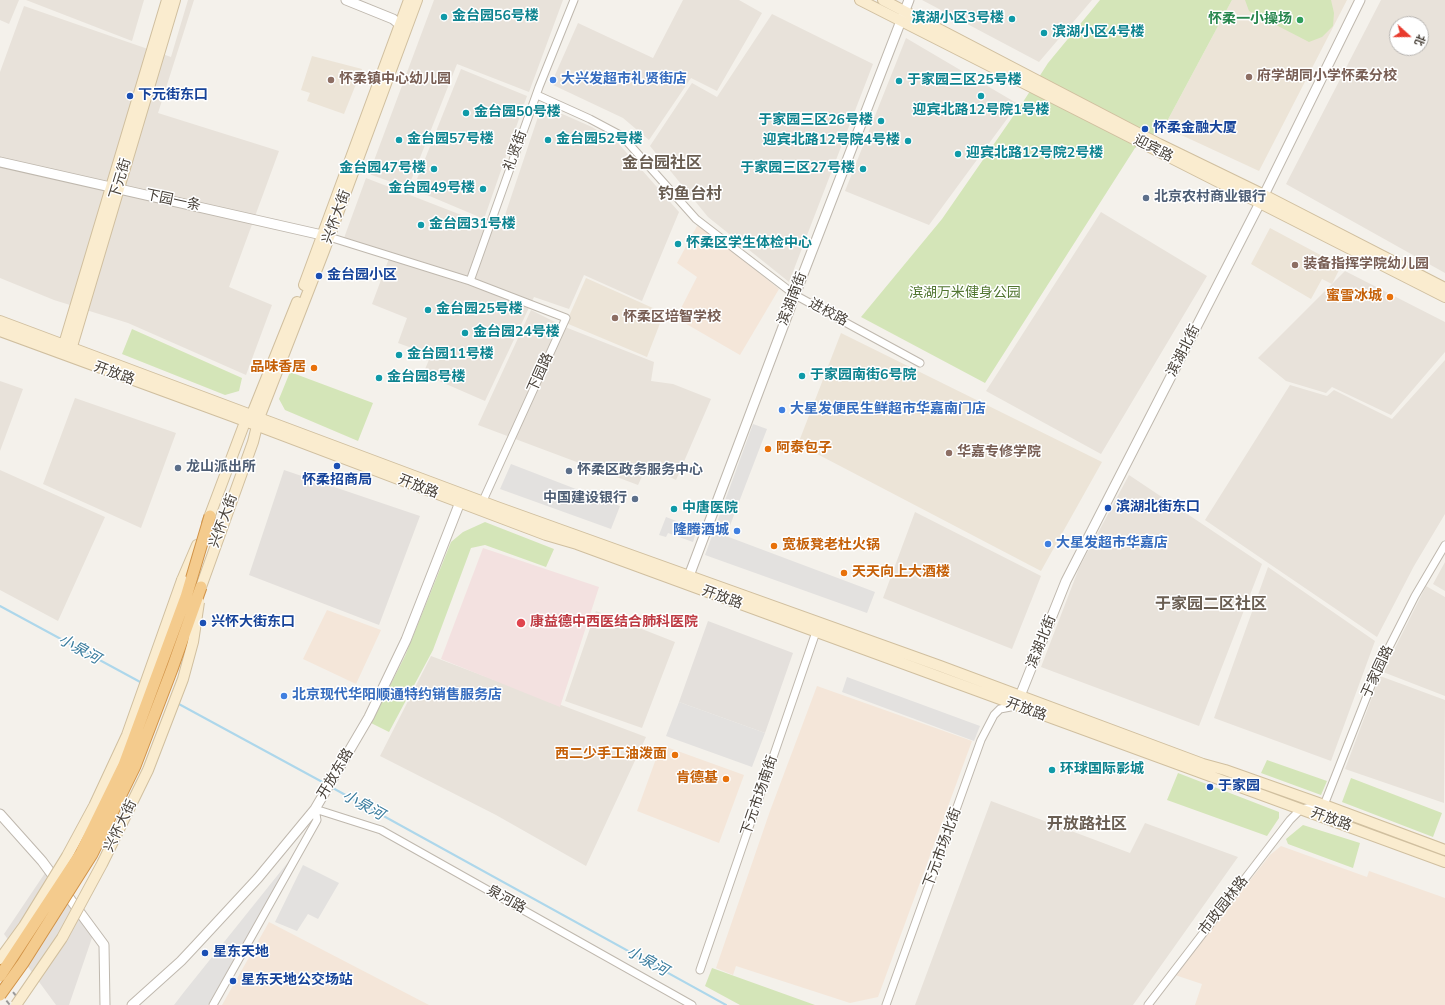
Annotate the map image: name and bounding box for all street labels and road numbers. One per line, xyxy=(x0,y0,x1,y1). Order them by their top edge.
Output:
street label: 礼贤街 xyxy=(501,128,531,174)
street label: 迎宾路 xyxy=(1130,132,1176,166)
street label: 下元街 xyxy=(107,156,135,202)
street label: 下园一条 xyxy=(144,187,202,215)
street label: 兴怀大街 xyxy=(320,188,354,246)
street label: 滨湖南街 xyxy=(775,270,811,328)
street label: 进校路 xyxy=(806,296,850,330)
street label: 滨湖北街 xyxy=(1164,322,1204,380)
street label: 下园路 xyxy=(525,350,557,396)
street label: 开放路 xyxy=(91,359,137,389)
street label: 开放路 xyxy=(395,472,441,502)
street label: 兴怀大街 xyxy=(207,492,241,550)
street label: 开放路 xyxy=(699,583,745,613)
street label: 滨湖北街 xyxy=(1024,613,1060,671)
street label: 于家园路 xyxy=(1359,643,1397,701)
street label: 开放路 xyxy=(1003,695,1049,725)
street label: 开放东路 xyxy=(314,746,358,802)
street label: 下元市场南街 xyxy=(738,754,782,838)
street label: 兴怀大街 xyxy=(101,797,141,855)
street label: 开放路 xyxy=(1308,805,1354,835)
street label: 下元市场北街 xyxy=(921,806,965,890)
street label: 市政园林路 xyxy=(1196,873,1252,939)
street label: 泉河路 xyxy=(484,882,528,918)

